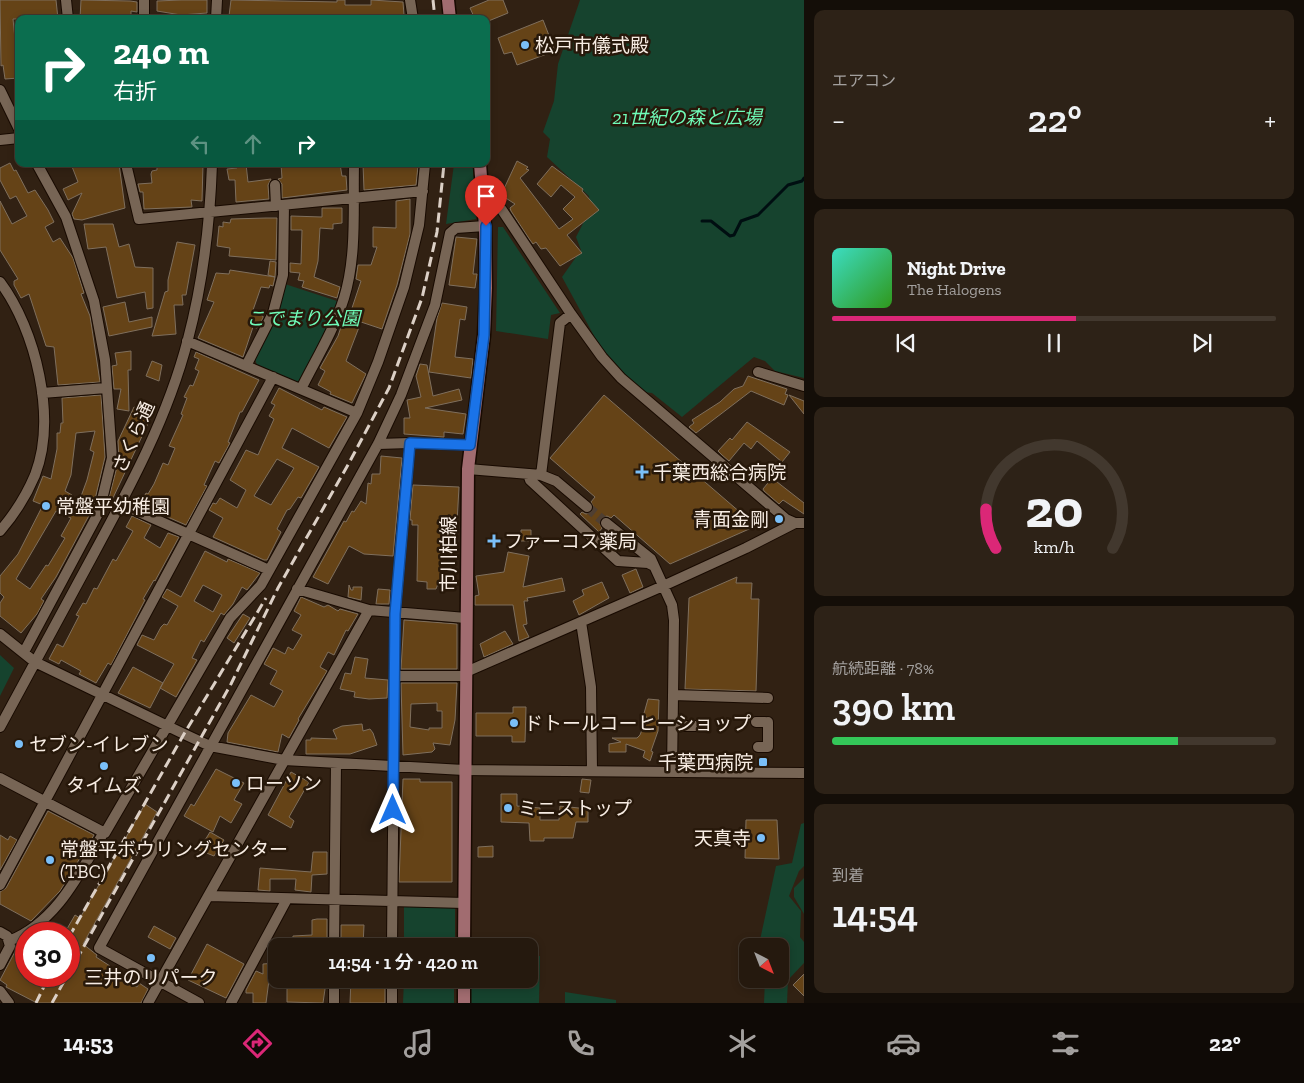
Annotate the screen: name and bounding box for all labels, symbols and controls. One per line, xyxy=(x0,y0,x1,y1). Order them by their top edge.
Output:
text: 240 m xyxy=(113,31,209,73)
place label: 松戸市儀式殿 xyxy=(535,34,649,57)
icon: right xyxy=(30,35,95,100)
marker: 松戸市儀式殿 xyxy=(519,39,531,51)
text: エアコン xyxy=(832,71,896,90)
text: 右折 xyxy=(113,78,157,105)
text: 22° xyxy=(1027,96,1082,142)
text: − xyxy=(832,104,845,137)
text: + xyxy=(1264,104,1276,137)
park label: 21世紀の森と広場 xyxy=(612,106,764,129)
icon: left xyxy=(186,130,214,158)
icon: ahead xyxy=(239,130,267,158)
icon: right xyxy=(292,130,320,158)
pin xyxy=(465,175,507,226)
icon: arrive xyxy=(472,182,500,210)
text: Night Drive xyxy=(907,257,1006,280)
text: The Halogens xyxy=(907,280,1002,299)
park label: こでまり公園 xyxy=(246,307,363,330)
icon: previous xyxy=(892,329,920,357)
icon: pause xyxy=(1040,329,1068,357)
icon: next xyxy=(1188,329,1216,357)
street label: さくら通 xyxy=(107,398,159,477)
place label: 千葉西総合病院 xyxy=(653,461,786,484)
marker: 千葉西総合病院 xyxy=(635,465,649,479)
text: 20 xyxy=(1025,478,1083,540)
place label: 常盤平幼稚園 xyxy=(56,495,170,518)
marker: 常盤平幼稚園 xyxy=(40,500,52,512)
place label: 青面金剛 xyxy=(693,508,769,531)
marker: 青面金剛 xyxy=(773,513,785,525)
street label: 市川柏線 xyxy=(437,516,460,592)
place label: ファーコス薬局 xyxy=(504,530,637,553)
marker: ファーコス薬局 xyxy=(488,535,500,547)
text: km/h xyxy=(1034,536,1074,558)
text: 航続距離 · 78% xyxy=(832,659,934,678)
text: 390 km xyxy=(832,684,955,730)
place label: ドトールコーヒーショップ xyxy=(524,712,751,735)
marker: ドトールコーヒーショップ xyxy=(508,717,520,729)
place label: セブン-イレブン xyxy=(29,733,169,756)
marker: セブン-イレブン xyxy=(13,738,25,750)
place label: 千葉西病院 xyxy=(658,751,753,774)
marker: 千葉西病院 xyxy=(757,756,769,768)
marker: タイムズ xyxy=(98,760,110,772)
place label: ローソン xyxy=(246,772,322,795)
place label: タイムズ xyxy=(66,774,142,797)
marker: ローソン xyxy=(230,777,242,789)
position arrow xyxy=(366,783,418,835)
place label: ミニストップ xyxy=(518,797,632,820)
marker: ミニストップ xyxy=(502,802,514,814)
place label: 天真寺 xyxy=(694,827,751,850)
marker: 天真寺 xyxy=(755,832,767,844)
place label: 常盤平ボウリングセンター (TBC) xyxy=(60,838,288,883)
marker: 常盤平ボウリングセンター (TBC) xyxy=(44,854,56,866)
text: 到着 xyxy=(832,866,864,885)
text: 14:54 xyxy=(832,891,918,937)
speed limit sign: 30 xyxy=(15,922,80,987)
north arrow xyxy=(739,938,789,988)
map controls xyxy=(739,938,789,988)
text: 14:54 · 1 分 · 420 m xyxy=(328,951,478,974)
marker: 三井のリパーク xyxy=(145,952,157,964)
place label: 三井のリパーク xyxy=(84,966,218,989)
icon: directions xyxy=(240,1026,275,1061)
icon: music xyxy=(401,1026,436,1061)
icon: phone xyxy=(563,1026,598,1061)
icon: climate xyxy=(725,1026,760,1061)
icon: car xyxy=(886,1026,921,1061)
icon: filters xyxy=(1048,1026,1083,1061)
text: 14:53 xyxy=(63,1030,113,1057)
text: 22° xyxy=(1209,1030,1241,1057)

